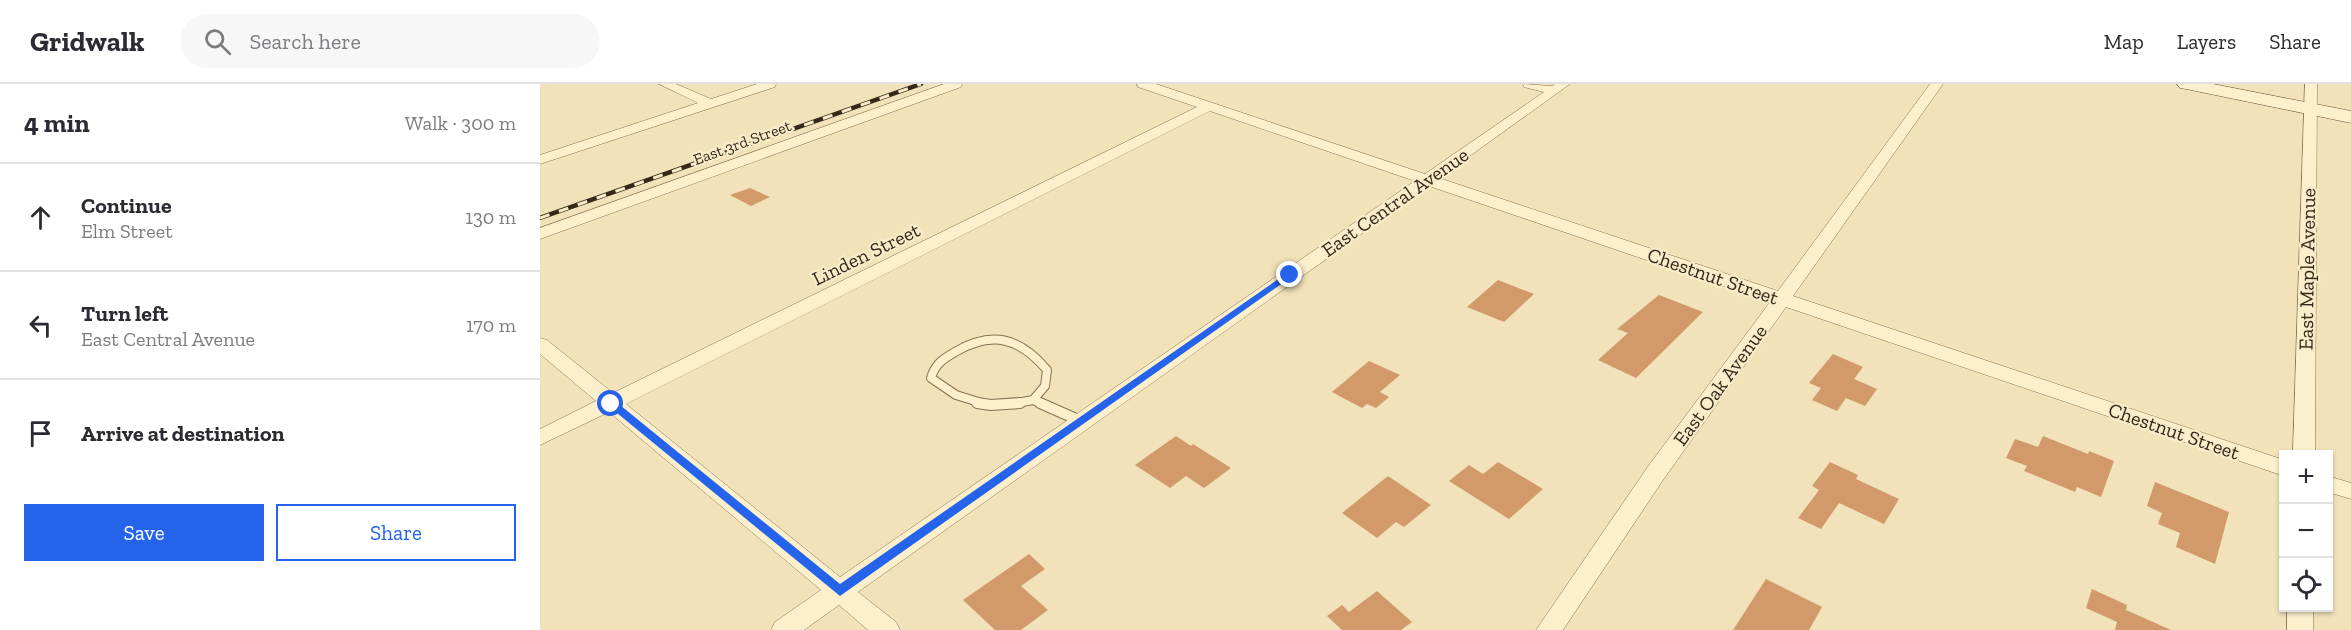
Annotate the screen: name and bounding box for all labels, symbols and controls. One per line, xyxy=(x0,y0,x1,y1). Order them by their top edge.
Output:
search box xyxy=(180,14,600,68)
text: Gridwalk xyxy=(30,25,144,58)
icon: search xyxy=(201,25,234,58)
text: Search here xyxy=(249,28,361,55)
text: Map xyxy=(2104,29,2144,54)
text: Layers xyxy=(2177,29,2236,54)
text: Share xyxy=(2269,29,2321,54)
text: 4 min xyxy=(24,107,90,139)
text: Walk · 300 m xyxy=(405,111,516,135)
street label: East 3rd Street xyxy=(691,116,794,169)
street label: East Central Avenue xyxy=(1317,142,1473,262)
street label: East Maple Avenue xyxy=(2294,188,2320,350)
text: Continue xyxy=(81,192,172,219)
icon: ahead xyxy=(24,201,57,234)
text: 130 m xyxy=(465,205,516,229)
street label: Linden Street xyxy=(808,217,924,290)
text: Elm Street xyxy=(81,219,173,243)
street label: Chestnut Street xyxy=(1644,242,1782,310)
route end xyxy=(1276,261,1302,287)
text: Turn left xyxy=(81,300,168,327)
icon: left xyxy=(24,309,57,342)
text: 170 m xyxy=(466,313,516,337)
street label: East Oak Avenue xyxy=(1668,320,1772,450)
text: East Central Avenue xyxy=(81,327,255,351)
route start xyxy=(597,390,623,416)
street label: Chestnut Street xyxy=(2105,397,2243,465)
icon: arrive xyxy=(24,417,57,450)
text: Arrive at destination xyxy=(81,420,284,447)
map controls xyxy=(2279,450,2333,612)
button: + xyxy=(2279,450,2333,504)
button: Save xyxy=(24,504,264,561)
button: Share xyxy=(276,504,516,561)
button: − xyxy=(2279,504,2333,558)
button: locate xyxy=(2279,558,2333,612)

